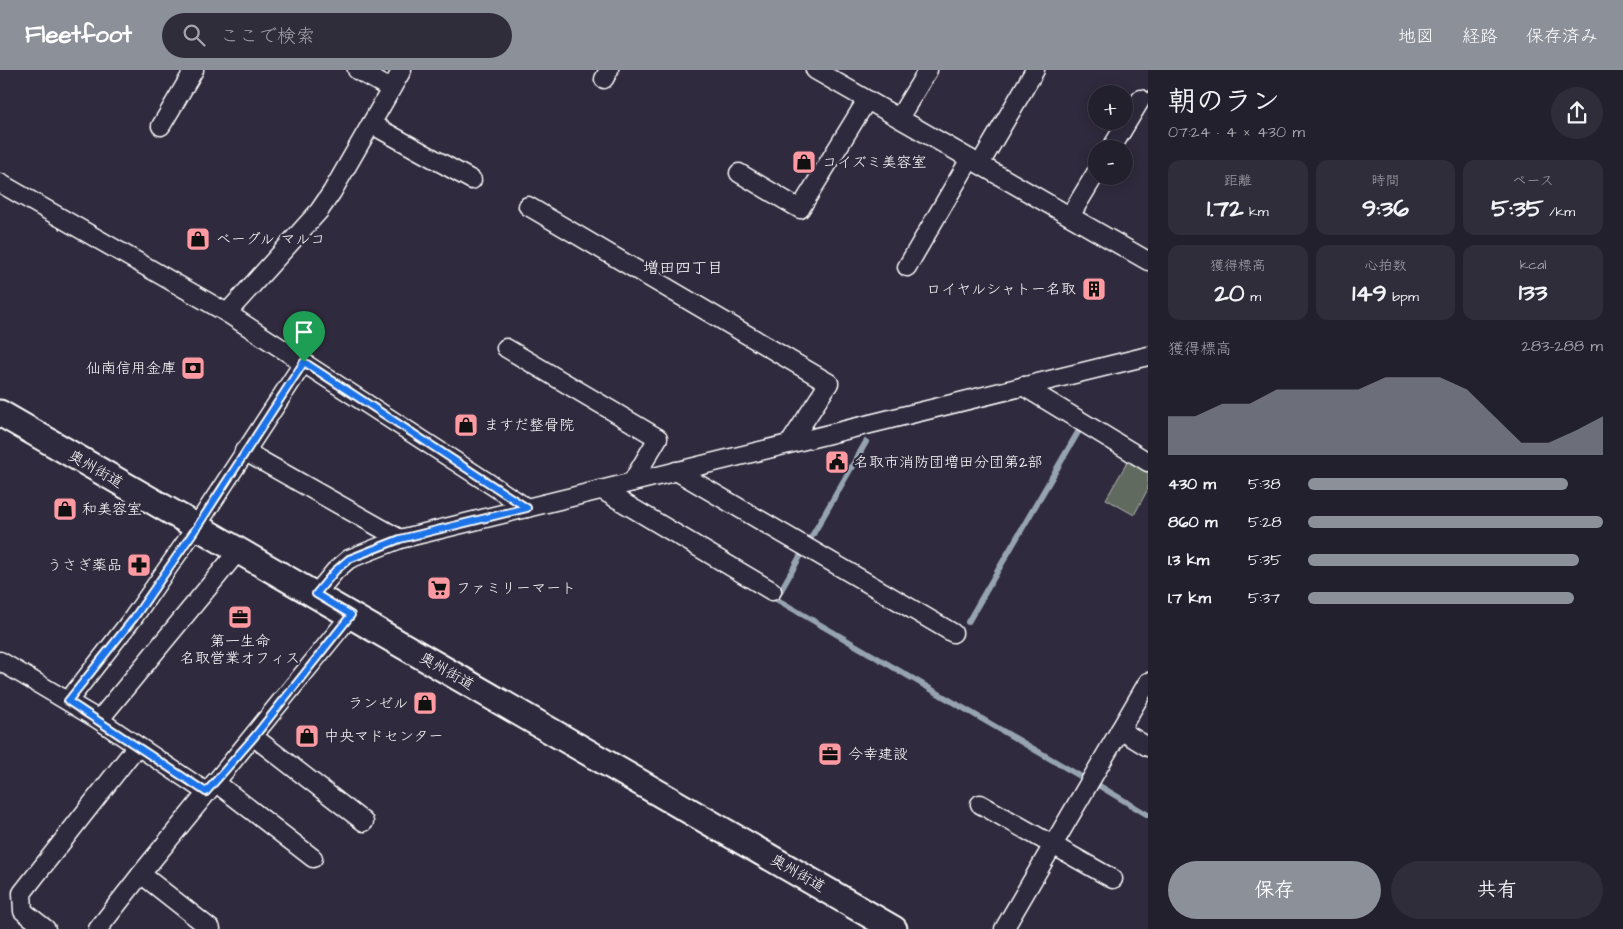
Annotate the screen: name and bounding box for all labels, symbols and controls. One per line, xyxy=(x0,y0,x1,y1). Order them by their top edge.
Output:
search box xyxy=(162,13,512,58)
text: Fleetfoot xyxy=(25,18,132,52)
icon: search xyxy=(180,21,208,49)
text: ここで検索 xyxy=(220,23,315,50)
text: 地図 xyxy=(1398,24,1434,49)
text: 経路 xyxy=(1462,24,1498,49)
text: 保存済み xyxy=(1526,24,1598,49)
text: 朝のラン xyxy=(1168,82,1280,121)
map controls xyxy=(1088,85,1133,185)
button: + xyxy=(1088,85,1133,130)
button: share xyxy=(1551,87,1603,139)
text: 07:24 · 4 × 430 m xyxy=(1168,121,1305,143)
button: − xyxy=(1088,140,1133,185)
shop icon: コイズミ美容室 xyxy=(791,149,817,175)
place label: コイズミ美容室 xyxy=(822,152,926,173)
text: 距離 xyxy=(1224,171,1252,191)
text: 時間 xyxy=(1371,171,1399,191)
text: ペース xyxy=(1513,171,1554,191)
text: 1.72 xyxy=(1207,191,1243,226)
text: 9:36 xyxy=(1362,191,1409,226)
text: 5:35 xyxy=(1491,191,1544,226)
text: km xyxy=(1243,202,1269,222)
text: /km xyxy=(1544,202,1575,222)
shop icon: ベーグル マルコ xyxy=(185,226,211,252)
place label: ベーグル マルコ xyxy=(216,229,325,250)
text: kcal xyxy=(1520,255,1547,275)
text: 獲得標高 xyxy=(1210,256,1266,276)
text: 心拍数 xyxy=(1364,256,1406,276)
district label: 増田四丁目 xyxy=(643,257,723,279)
text: 133 xyxy=(1519,275,1547,310)
building icon: ロイヤルシャトー名取 xyxy=(1081,276,1107,302)
text: 20 xyxy=(1215,276,1245,311)
text: 149 xyxy=(1352,276,1387,311)
place label: ロイヤルシャトー名取 xyxy=(926,279,1076,300)
text: m xyxy=(1245,287,1261,307)
text: bpm xyxy=(1387,287,1419,307)
pin xyxy=(283,311,325,362)
icon: arrive xyxy=(290,318,318,346)
text: 283–288 m xyxy=(1522,335,1603,357)
text: 獲得標高 xyxy=(1168,338,1232,360)
bank icon: 仙南信用金庫 xyxy=(180,355,206,381)
place label: 仙南信用金庫 xyxy=(86,358,176,379)
shop icon: ますだ整骨院 xyxy=(453,412,479,438)
place label: ますだ整骨院 xyxy=(484,415,574,436)
street label: 奥州街道 xyxy=(65,445,127,494)
public building icon: 名取市消防団増田分団第2部 xyxy=(824,449,850,475)
place label: 名取市消防団増田分団第2部 xyxy=(854,452,1043,473)
text: 430 m xyxy=(1168,473,1216,495)
text: 5:38 xyxy=(1248,473,1281,495)
shop icon: 和美容室 xyxy=(52,496,78,522)
place label: 和美容室 xyxy=(82,499,142,520)
text: 860 m xyxy=(1168,511,1217,533)
text: 5:28 xyxy=(1248,511,1282,533)
text: 1.3 km xyxy=(1168,549,1209,571)
text: 5:35 xyxy=(1248,549,1281,571)
pharmacy icon: うさぎ薬品 xyxy=(126,552,152,578)
place label: うさぎ薬品 xyxy=(47,555,122,576)
supermarket icon: ファミリーマート xyxy=(426,575,452,601)
place label: ファミリーマート xyxy=(456,578,576,599)
text: 1.7 km xyxy=(1168,587,1211,609)
text: 5:37 xyxy=(1248,587,1280,609)
office icon: 第一生命 名取営業オフィス xyxy=(227,604,253,630)
place label: 第一生命 名取営業オフィス xyxy=(180,631,300,669)
street label: 奥州街道 xyxy=(416,647,478,696)
shop icon: ランゼル xyxy=(412,690,438,716)
place label: ランゼル xyxy=(348,693,408,714)
shop icon: 中央マドセンター xyxy=(294,723,320,749)
place label: 中央マドセンター xyxy=(324,726,443,747)
office icon: 今幸建設 xyxy=(817,741,843,767)
place label: 今幸建設 xyxy=(848,744,908,765)
street label: 奥州街道 xyxy=(767,849,829,898)
button: 保存 xyxy=(1168,861,1381,919)
button: 共有 xyxy=(1391,861,1603,919)

